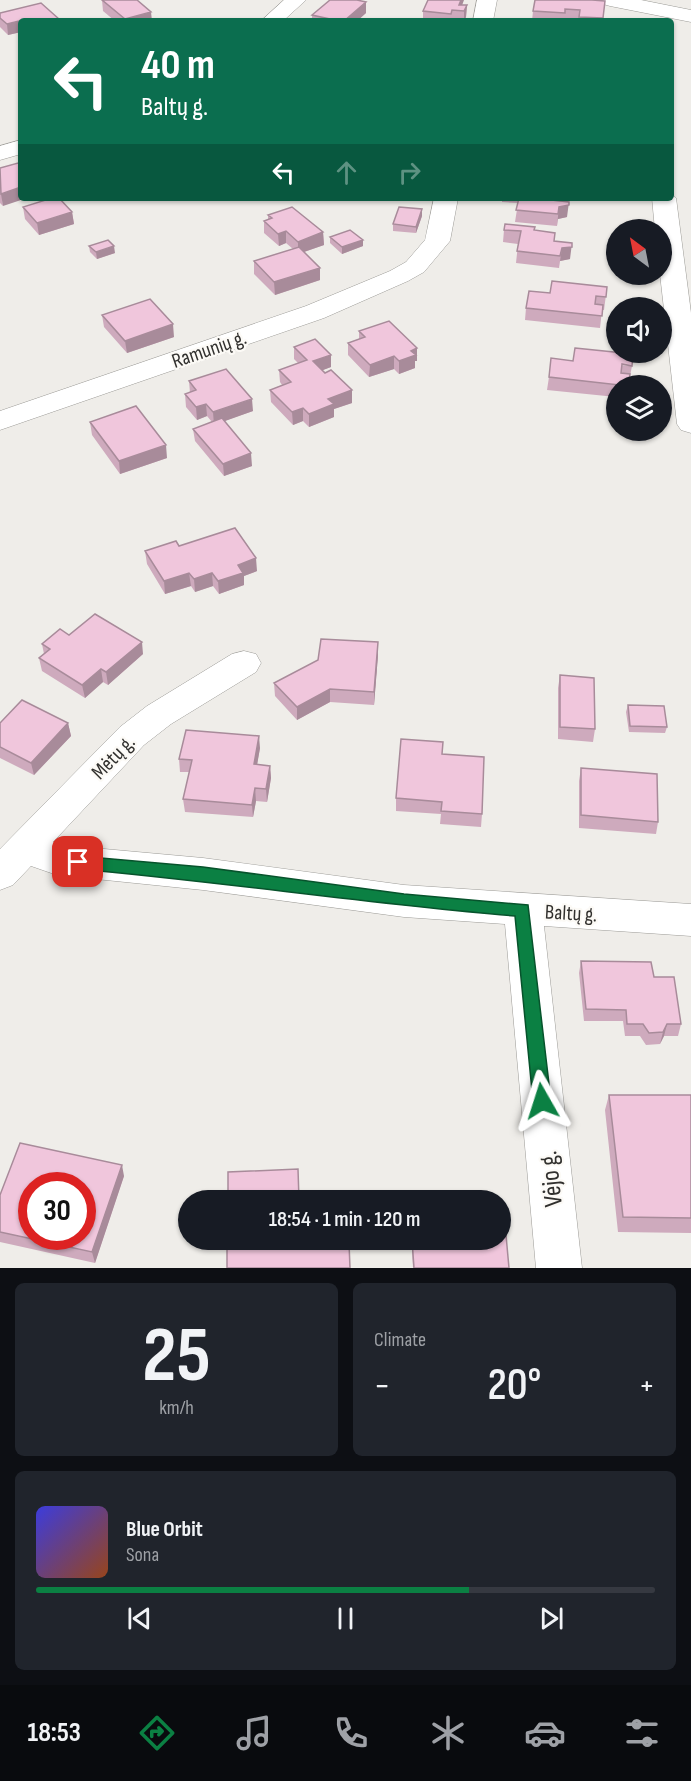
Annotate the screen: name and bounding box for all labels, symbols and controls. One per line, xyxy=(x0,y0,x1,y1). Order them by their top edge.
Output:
text: 40 m xyxy=(141,40,215,91)
icon: left xyxy=(42,42,120,120)
text: Baltų g. xyxy=(141,91,208,123)
icon: left xyxy=(267,156,300,189)
icon: ahead xyxy=(330,156,363,189)
icon: right xyxy=(393,156,426,189)
north arrow xyxy=(606,219,672,285)
map controls xyxy=(606,219,672,441)
button: sound xyxy=(606,297,672,363)
street label: Ramunių g. xyxy=(169,325,250,374)
button: layers xyxy=(606,375,672,441)
street label: Mėtų g. xyxy=(86,730,140,785)
pin xyxy=(52,836,103,887)
icon: arrive xyxy=(61,845,94,878)
street label: Baltų g. xyxy=(544,900,598,927)
position arrow xyxy=(510,1069,574,1133)
street label: Vėjo g. xyxy=(533,1149,570,1208)
speed limit sign: 30 xyxy=(18,1172,96,1250)
text: 18:54 · 1 min · 120 m xyxy=(269,1206,420,1233)
text: 25 xyxy=(142,1310,211,1403)
text: Climate xyxy=(374,1328,426,1352)
text: 20° xyxy=(488,1358,541,1413)
text: − xyxy=(374,1366,390,1406)
text: + xyxy=(639,1366,655,1406)
text: km/h xyxy=(159,1396,194,1420)
text: Blue Orbit xyxy=(126,1516,203,1543)
text: Sona xyxy=(126,1543,159,1567)
icon: previous xyxy=(123,1602,156,1635)
icon: pause xyxy=(329,1602,362,1635)
icon: next xyxy=(535,1602,568,1635)
icon: directions xyxy=(136,1712,178,1754)
icon: music xyxy=(233,1712,275,1754)
icon: phone xyxy=(330,1712,372,1754)
icon: climate xyxy=(427,1712,469,1754)
icon: car xyxy=(524,1712,566,1754)
icon: filters xyxy=(621,1712,663,1754)
text: 18:53 xyxy=(28,1717,81,1749)

